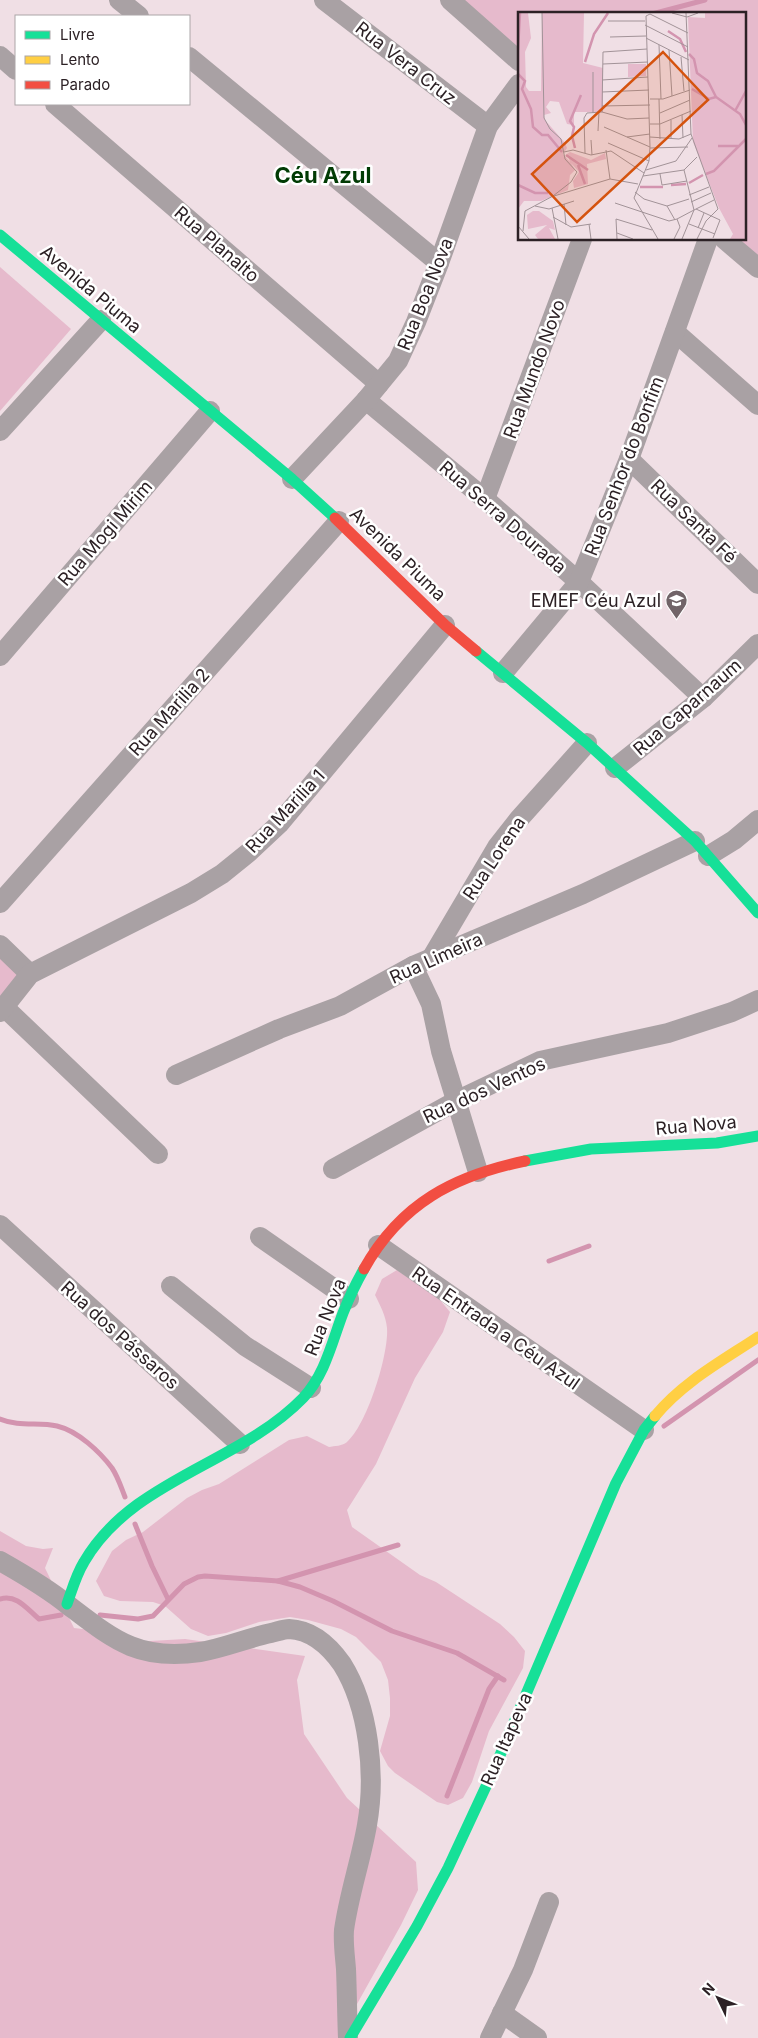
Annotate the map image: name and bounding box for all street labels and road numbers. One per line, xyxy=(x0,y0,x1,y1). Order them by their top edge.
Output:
street label: Rua Vera Cruz xyxy=(352,17,460,109)
street label: Rua Planalto xyxy=(170,202,264,286)
street label: Rua Boa Nova xyxy=(393,235,457,353)
street label: Avenida Piuma xyxy=(36,241,146,337)
street label: Rua Mundo Novo xyxy=(499,297,569,441)
street label: Rua Senhor do Bonfim xyxy=(580,373,668,559)
street label: Rua Serra Dourada xyxy=(435,456,571,578)
street label: Rua Santa Fé xyxy=(647,475,741,567)
street label: Rua Mogi Mirim xyxy=(54,476,156,590)
street label: Avenida Piuma xyxy=(346,503,450,605)
street label: Rua Caparnaum xyxy=(629,654,745,760)
street label: Rua Marilia 2 xyxy=(124,664,214,760)
street label: Rua Marilia 1 xyxy=(241,765,329,857)
street label: Rua Lorena xyxy=(458,812,530,904)
street label: Rua Limeira xyxy=(386,928,486,988)
street label: Rua dos Ventos xyxy=(420,1053,548,1127)
street label: Rua Nova xyxy=(654,1111,738,1139)
street label: Rua Entrada a Céu Azul xyxy=(408,1262,584,1394)
street label: Rua Nova xyxy=(300,1275,350,1359)
street label: Rua dos Pássaros xyxy=(57,1277,183,1393)
street label: Rua Itapeva xyxy=(476,1689,536,1789)

